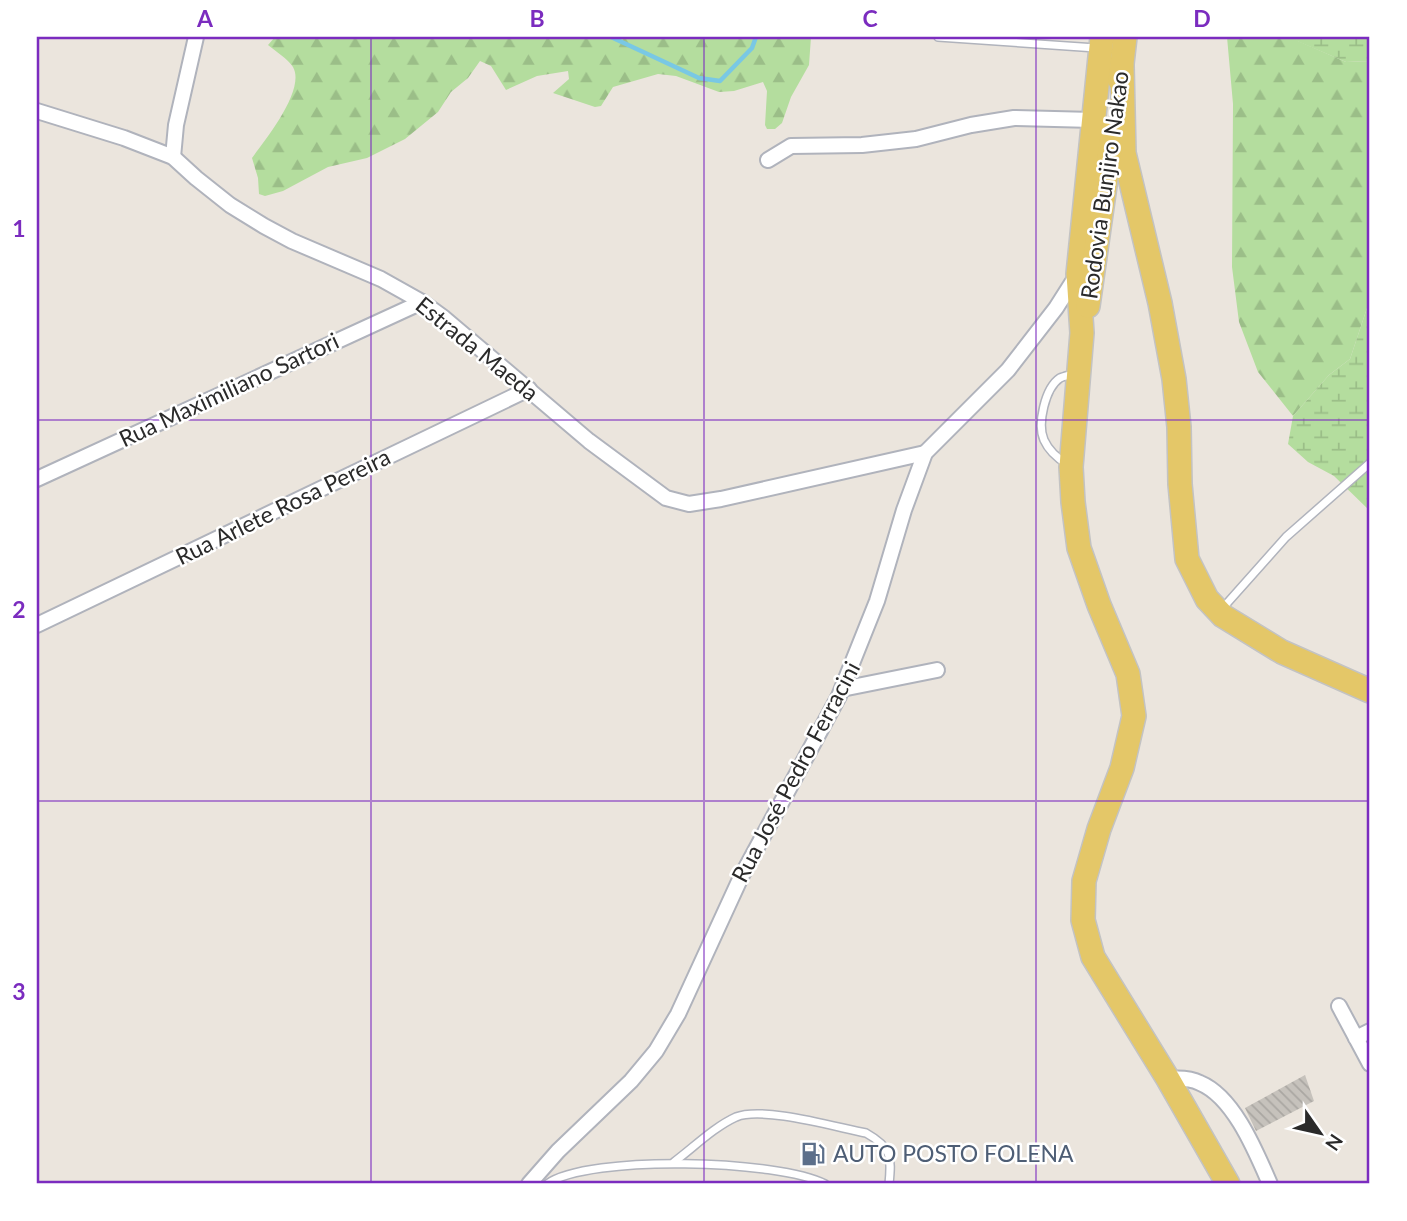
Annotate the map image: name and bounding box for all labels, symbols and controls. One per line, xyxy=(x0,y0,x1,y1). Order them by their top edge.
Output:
text: A xyxy=(196,4,214,32)
text: B xyxy=(529,4,545,32)
text: C xyxy=(862,4,878,32)
text: D xyxy=(1193,4,1211,32)
street label: Rodovia Bunjiro Nakao xyxy=(1074,69,1134,301)
text: 1 xyxy=(12,214,26,242)
street label: Estrada Maeda xyxy=(411,290,545,406)
street label: Rua Maximiliano Sartori xyxy=(114,326,343,452)
street label: Rua Arlete Rosa Pereira xyxy=(171,442,395,570)
text: 2 xyxy=(12,595,26,623)
street label: Rua José Pedro Ferracini xyxy=(725,656,865,887)
text: 3 xyxy=(12,977,26,1005)
north arrow xyxy=(1284,1098,1354,1168)
text: N xyxy=(1321,1130,1348,1155)
place label: AUTO POSTO FOLENA xyxy=(833,1139,1074,1167)
fuel station icon: AUTO POSTO FOLENA xyxy=(799,1140,827,1168)

